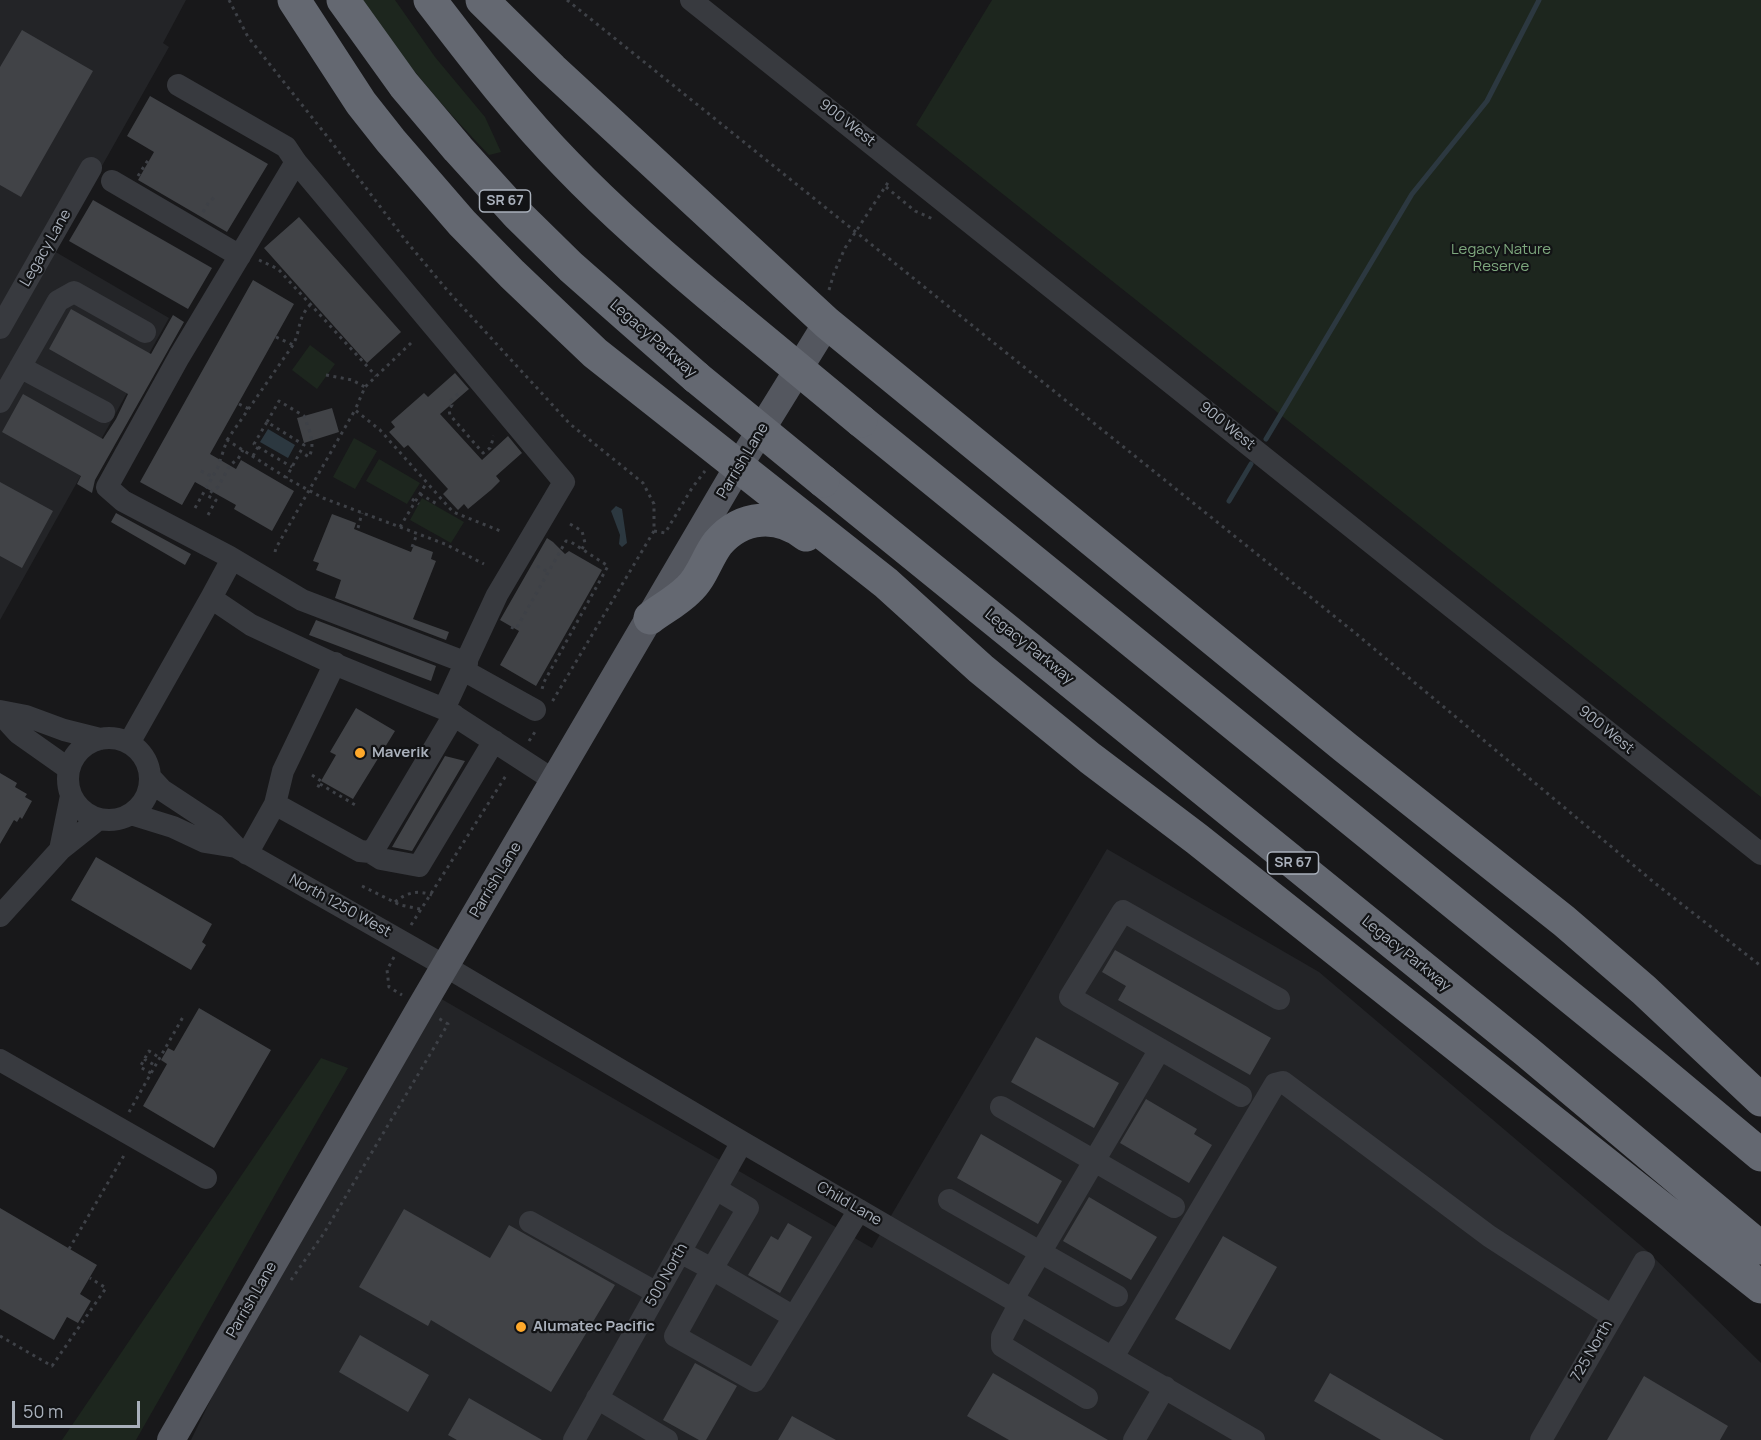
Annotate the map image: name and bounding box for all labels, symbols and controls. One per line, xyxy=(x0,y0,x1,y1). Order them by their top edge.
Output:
street label: 900 West xyxy=(815,95,879,151)
road number: SR 67 xyxy=(480,190,530,212)
street label: Legacy Lane xyxy=(17,206,75,290)
park label: Legacy Nature Reserve xyxy=(1451,241,1551,276)
street label: Legacy Parkway xyxy=(606,296,700,382)
street label: 900 West xyxy=(1196,398,1258,454)
street label: Parrish Lane xyxy=(713,420,773,502)
street label: Legacy Parkway xyxy=(981,606,1077,688)
street label: 900 West xyxy=(1575,702,1637,758)
place label: Maverik xyxy=(372,744,428,762)
marker: Maverik xyxy=(353,746,367,760)
street label: Parrish Lane xyxy=(466,839,526,921)
road number: SR 67 xyxy=(1268,852,1318,874)
street label: North 1250 West xyxy=(286,871,394,941)
street label: Legacy Parkway xyxy=(1358,913,1454,995)
street label: Child Lane xyxy=(813,1178,885,1230)
street label: 500 North xyxy=(642,1240,692,1310)
street label: Parrish Lane xyxy=(223,1259,281,1341)
street label: 725 North xyxy=(1567,1317,1617,1385)
place label: Alumatec Pacific xyxy=(533,1318,655,1336)
marker: Alumatec Pacific xyxy=(514,1320,528,1334)
scale bar xyxy=(15,1389,142,1427)
text: 50 m xyxy=(23,1399,63,1423)

